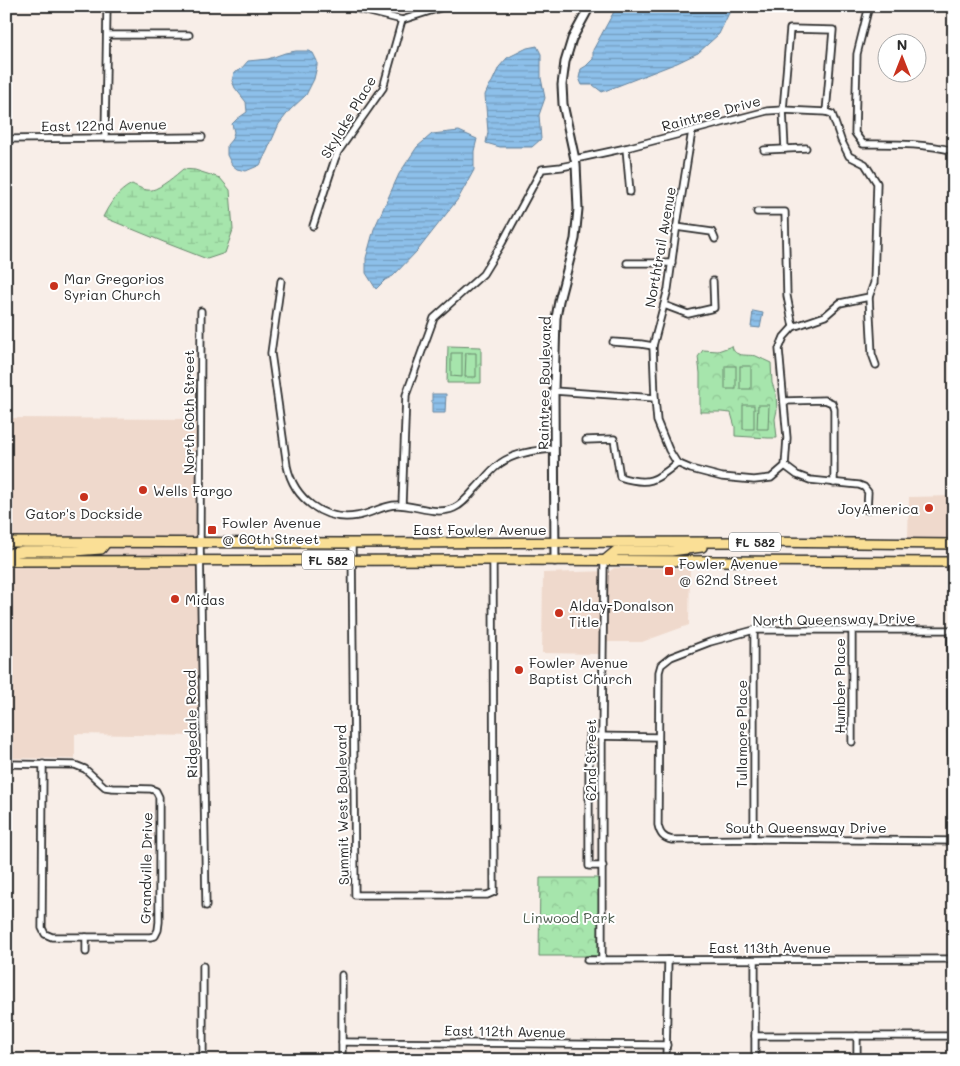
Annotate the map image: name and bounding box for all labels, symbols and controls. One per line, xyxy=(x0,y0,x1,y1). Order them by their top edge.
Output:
north arrow xyxy=(878,32,928,82)
text: N xyxy=(897,35,907,54)
street label: Skylake Place xyxy=(316,72,380,162)
street label: Raintree Drive xyxy=(659,91,763,135)
street label: East 122nd Avenue xyxy=(41,114,167,136)
street label: Northtrail Avenue xyxy=(640,185,680,309)
place label: Mar Gregorios Syrian Church xyxy=(64,269,164,304)
marker: Mar Gregorios Syrian Church xyxy=(48,280,60,292)
street label: Raintree Boulevard xyxy=(533,316,555,450)
street label: North 60th Street xyxy=(179,350,198,474)
place label: Wells Fargo xyxy=(153,481,232,500)
marker: Wells Fargo xyxy=(137,484,149,496)
marker: Gator's Dockside xyxy=(78,491,90,503)
place label: JoyAmerica xyxy=(838,499,919,518)
marker: JoyAmerica xyxy=(923,502,935,514)
place label: Gator's Dockside xyxy=(25,504,143,523)
place label: Fowler Avenue @ 60th Street xyxy=(222,513,321,548)
street label: East Fowler Avenue xyxy=(413,520,547,539)
marker: Fowler Avenue @ 60th Street xyxy=(206,524,218,536)
road number: FL 582 xyxy=(729,532,781,552)
road number: FL 582 xyxy=(302,550,354,570)
place label: Fowler Avenue @ 62nd Street xyxy=(679,554,778,589)
marker: Fowler Avenue @ 62nd Street xyxy=(663,565,675,577)
place label: Midas xyxy=(185,590,225,609)
marker: Midas xyxy=(169,593,181,605)
place label: Alday-Donalson Title xyxy=(569,596,674,631)
marker: Alday-Donalson Title xyxy=(553,607,565,619)
street label: North Queensway Drive xyxy=(752,608,916,630)
street label: Humber Place xyxy=(830,638,849,734)
place label: Fowler Avenue Baptist Church xyxy=(529,653,632,688)
marker: Fowler Avenue Baptist Church xyxy=(513,664,525,676)
street label: Ridgedale Road xyxy=(181,670,201,778)
street label: Tullamore Place xyxy=(732,680,751,788)
street label: 62nd Street xyxy=(581,719,600,801)
street label: Summit West Boulevard xyxy=(331,725,353,885)
street label: Grandville Drive xyxy=(136,812,156,924)
street label: South Queensway Drive xyxy=(725,818,887,837)
park label: Linwood Park xyxy=(523,908,615,927)
street label: East 113th Avenue xyxy=(709,938,831,957)
street label: East 112th Avenue xyxy=(444,1020,566,1042)

